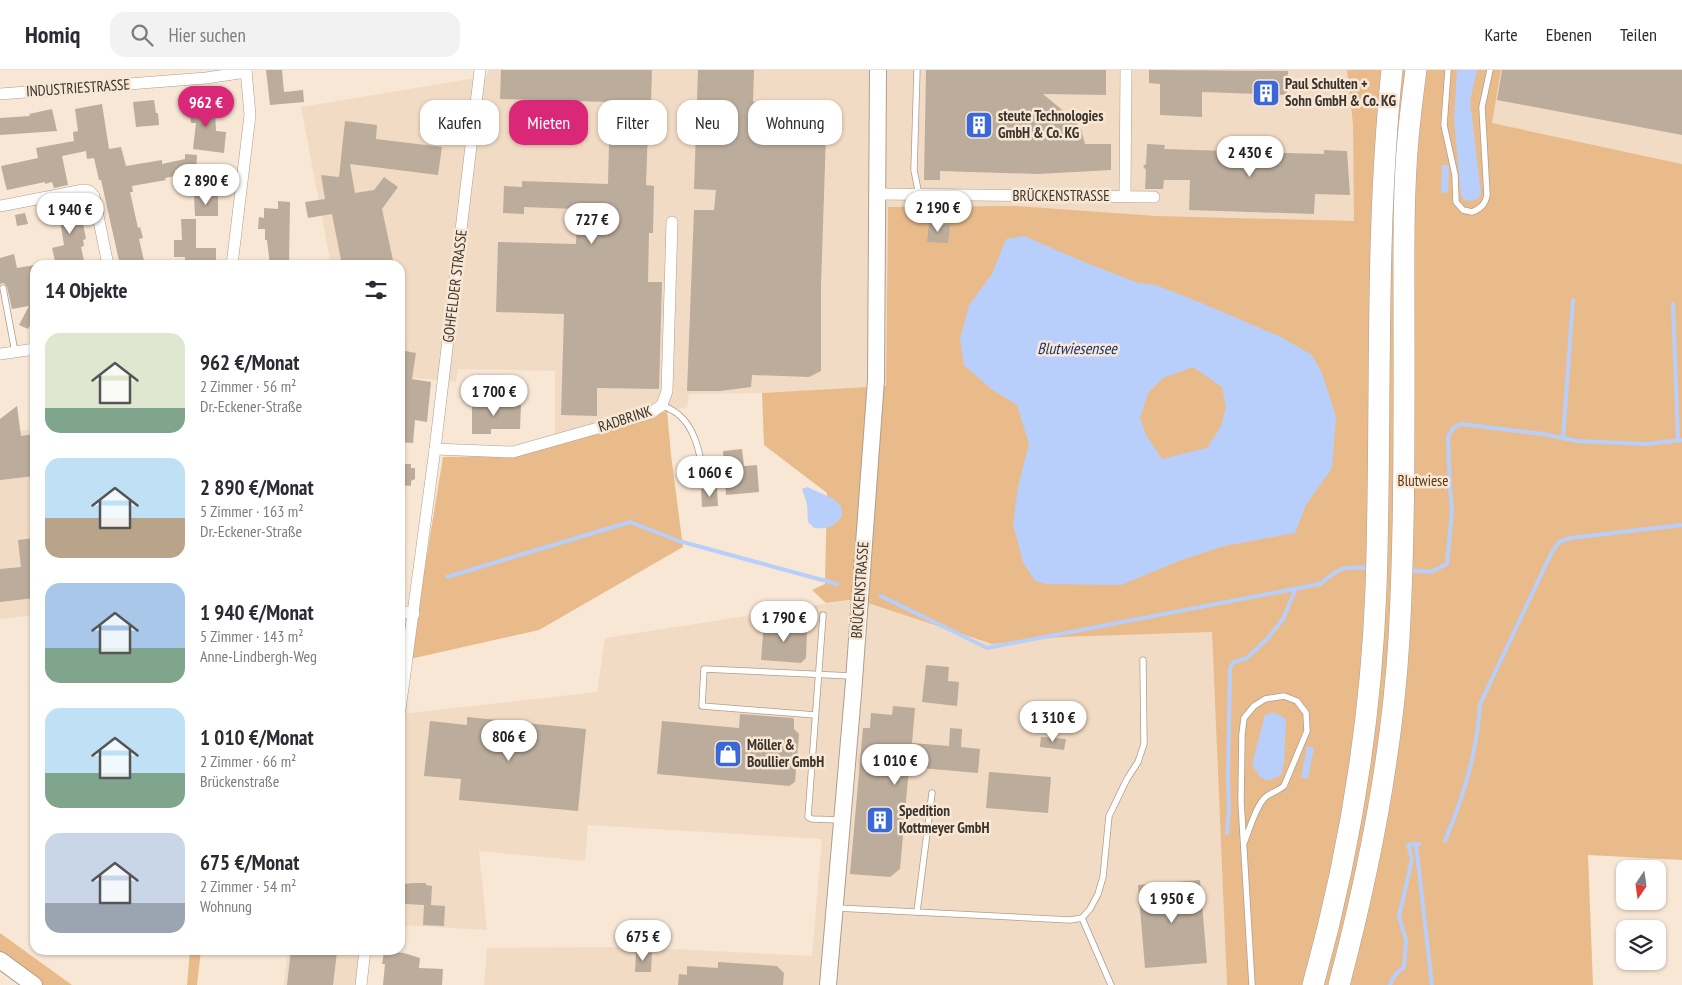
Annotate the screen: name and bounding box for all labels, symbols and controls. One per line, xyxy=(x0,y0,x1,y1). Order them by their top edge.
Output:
search box xyxy=(110,12,460,57)
text: Homiq xyxy=(25,19,80,50)
icon: search xyxy=(128,21,156,49)
text: Hier suchen xyxy=(168,23,246,47)
text: Karte xyxy=(1484,23,1518,46)
text: Ebenen xyxy=(1546,23,1592,46)
text: Teilen xyxy=(1620,23,1657,46)
street label: INDUSTRIESTRASSE xyxy=(25,74,130,101)
place label: Paul Schulten + Sohn GmbH & Co. KG xyxy=(1285,74,1396,110)
building icon: Paul Schulten + Sohn GmbH & Co. KG xyxy=(1251,78,1281,108)
pin: 962 € xyxy=(171,85,241,128)
text: 962 € xyxy=(189,92,223,112)
chip: Kaufen xyxy=(420,100,499,145)
chip: Mieten xyxy=(509,100,588,145)
chip: Filter xyxy=(598,100,667,145)
chip: Neu xyxy=(677,100,738,145)
chip: Wohnung xyxy=(748,100,842,145)
place label: steute Technologies GmbH & Co. KG xyxy=(998,106,1104,142)
building icon: steute Technologies GmbH & Co. KG xyxy=(964,110,994,140)
pin: 2 430 € xyxy=(1204,136,1296,178)
text: 2 430 € xyxy=(1228,142,1272,162)
pin: 2 890 € xyxy=(160,164,252,206)
text: 2 890 € xyxy=(184,170,228,190)
street label: BRÜCKENSTRASSE xyxy=(1012,186,1110,205)
pin: 2 190 € xyxy=(892,190,984,233)
pin: 1 940 € xyxy=(24,192,116,235)
text: 2 190 € xyxy=(916,197,960,217)
text: 1 940 € xyxy=(48,199,92,219)
pin: 727 € xyxy=(557,202,627,245)
text: 727 € xyxy=(575,209,609,229)
street label: GOHFELDER STRASSE xyxy=(438,228,471,343)
icon: filters xyxy=(362,276,390,304)
text: 14 Objekte xyxy=(45,277,128,304)
water label: Blutwiesensee xyxy=(1037,338,1118,358)
text: 962 €/Monat xyxy=(200,349,299,376)
icon: home xyxy=(85,353,145,413)
pin: 1 700 € xyxy=(448,374,540,417)
text: 2 Zimmer · 56 m² xyxy=(200,376,296,396)
text: 1 700 € xyxy=(472,381,516,401)
text: Dr.-Eckener-Straße xyxy=(200,396,302,416)
street label: RADBRINK xyxy=(596,401,655,436)
pin: 1 060 € xyxy=(664,456,756,498)
text: 1 060 € xyxy=(688,462,732,482)
park label: Blutwiese xyxy=(1398,471,1448,490)
text: 2 890 €/Monat xyxy=(200,474,314,501)
icon: home xyxy=(85,478,145,538)
text: 5 Zimmer · 163 m² xyxy=(200,501,304,521)
text: Dr.-Eckener-Straße xyxy=(200,521,302,541)
street label: BRÜCKENSTRASSE xyxy=(847,541,872,639)
text: 1 940 €/Monat xyxy=(200,599,314,626)
pin: 1 790 € xyxy=(738,600,830,643)
icon: home xyxy=(85,603,145,663)
text: 1 790 € xyxy=(762,607,806,627)
text: 5 Zimmer · 143 m² xyxy=(200,626,304,646)
text: Anne-Lindbergh-Weg xyxy=(200,646,317,666)
pin: 1 310 € xyxy=(1007,700,1099,743)
text: 1 310 € xyxy=(1031,707,1075,727)
pin: 806 € xyxy=(474,720,544,762)
text: 1 010 €/Monat xyxy=(200,724,314,751)
text: 806 € xyxy=(492,726,526,746)
icon: home xyxy=(85,728,145,788)
place label: Möller & Boullier GmbH xyxy=(747,735,824,771)
shop icon: Möller & Boullier GmbH xyxy=(713,739,743,769)
pin: 1 010 € xyxy=(849,744,941,786)
text: 1 010 € xyxy=(873,750,917,770)
text: 2 Zimmer · 66 m² xyxy=(200,751,296,771)
text: Brückenstraße xyxy=(200,771,279,791)
place label: Spedition Kottmeyer GmbH xyxy=(899,801,989,837)
building icon: Spedition Kottmeyer GmbH xyxy=(865,805,895,835)
text: 675 €/Monat xyxy=(200,849,299,876)
icon: home xyxy=(85,853,145,913)
north arrow xyxy=(1616,860,1666,910)
map controls xyxy=(1616,860,1666,970)
text: 2 Zimmer · 54 m² xyxy=(200,876,296,896)
pin: 1 950 € xyxy=(1126,882,1218,924)
text: 1 950 € xyxy=(1150,888,1194,908)
text: Wohnung xyxy=(200,896,252,916)
pin: 675 € xyxy=(608,920,678,962)
button: layers xyxy=(1616,920,1666,970)
text: 675 € xyxy=(626,926,660,946)

